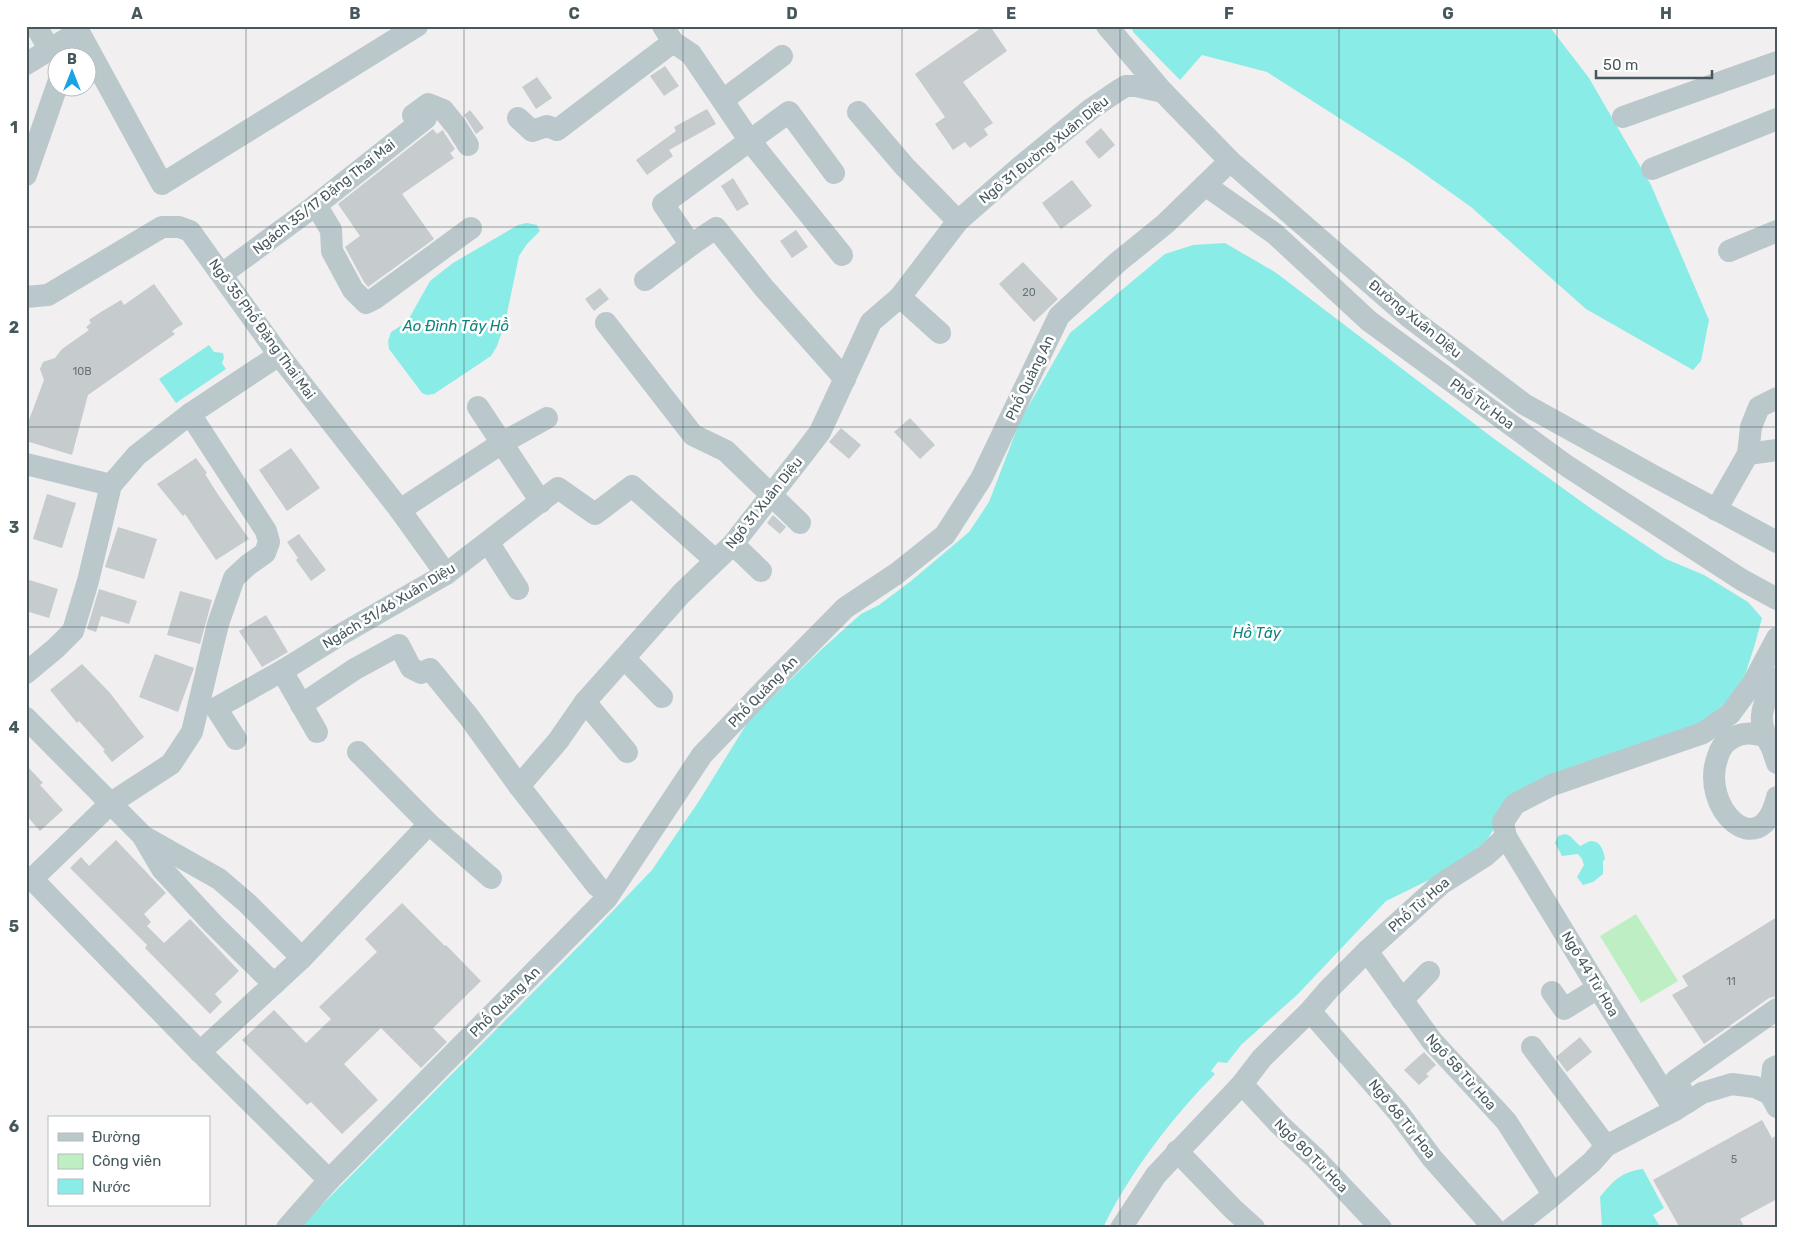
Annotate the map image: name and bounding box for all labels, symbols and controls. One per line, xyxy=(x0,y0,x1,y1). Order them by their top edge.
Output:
text: A xyxy=(131,4,143,23)
text: B xyxy=(349,4,361,23)
text: C xyxy=(568,4,580,23)
text: D xyxy=(786,4,798,23)
text: E xyxy=(1006,4,1016,23)
text: F xyxy=(1224,4,1234,23)
text: G xyxy=(1442,4,1454,23)
text: H xyxy=(1660,4,1672,23)
north arrow xyxy=(48,48,98,98)
scale bar xyxy=(1596,48,1712,80)
text: B xyxy=(67,51,77,68)
text: 50 m xyxy=(1603,56,1638,74)
street label: Ngõ 31 Đường Xuân Diệu xyxy=(976,93,1112,207)
text: 1 xyxy=(10,118,18,137)
street label: Ngách 35/17 Đặng Thai Mai xyxy=(249,136,399,258)
street label: Ngõ 35 Phố Đặng Thai Mai xyxy=(205,255,319,402)
street label: Đường Xuân Diệu xyxy=(1365,276,1465,362)
house number: 20 xyxy=(1022,286,1036,299)
water label: Ao Đình Tây Hồ xyxy=(402,317,510,335)
text: 2 xyxy=(9,318,19,337)
street label: Phố Quảng An xyxy=(1001,332,1058,423)
house number: 10B xyxy=(72,365,92,378)
street label: Phố Từ Hoa xyxy=(1447,374,1518,433)
street label: Ngõ 31 Xuân Diệu xyxy=(722,454,806,552)
text: 3 xyxy=(9,518,19,537)
street label: Ngách 31/46 Xuân Diệu xyxy=(319,560,459,652)
water label: Hồ Tây xyxy=(1233,624,1282,642)
street label: Phố Quảng An xyxy=(724,652,801,731)
text: 4 xyxy=(9,718,20,737)
street label: Phố Từ Hoa xyxy=(1384,873,1453,936)
text: 5 xyxy=(9,917,19,936)
street label: Ngõ 44 Từ Hoa xyxy=(1558,928,1622,1020)
street label: Phố Quảng An xyxy=(466,963,544,1041)
house number: 11 xyxy=(1726,975,1736,988)
street label: Ngõ 58 Từ Hoa xyxy=(1422,1030,1500,1114)
street label: Ngõ 68 Từ Hoa xyxy=(1365,1076,1439,1162)
legend xyxy=(48,1116,210,1206)
street label: Ngõ 80 Từ Hoa xyxy=(1271,1116,1351,1196)
text: 6 xyxy=(9,1117,19,1136)
text: Đường xyxy=(92,1128,140,1146)
text: Công viên xyxy=(92,1152,161,1170)
house number: 5 xyxy=(1731,1153,1738,1166)
text: Nước xyxy=(92,1178,131,1196)

